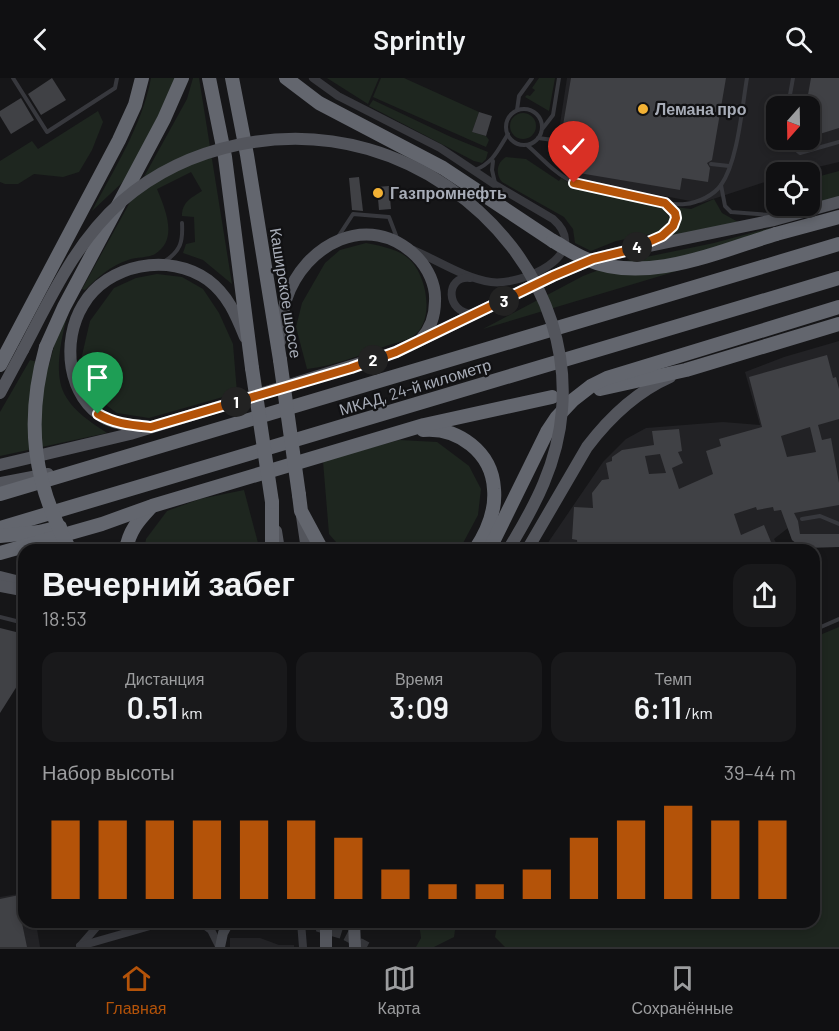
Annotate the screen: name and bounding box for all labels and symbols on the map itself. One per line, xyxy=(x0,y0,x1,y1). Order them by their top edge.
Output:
north arrow xyxy=(766,96,820,150)
place label: Лемана про xyxy=(655,99,747,118)
marker: Лемана про xyxy=(636,102,650,116)
pin xyxy=(548,121,599,183)
place label: Газпромнефть xyxy=(390,183,507,202)
marker: Газпромнефть xyxy=(371,186,385,200)
street label: Каширское шоссе xyxy=(267,226,306,360)
pin: 4 xyxy=(622,232,652,262)
pin: 3 xyxy=(489,286,519,316)
pin: 2 xyxy=(358,345,388,375)
pin xyxy=(72,352,123,414)
street label: МКАД, 24-й километр xyxy=(337,355,493,419)
pin: 1 xyxy=(221,387,251,417)

